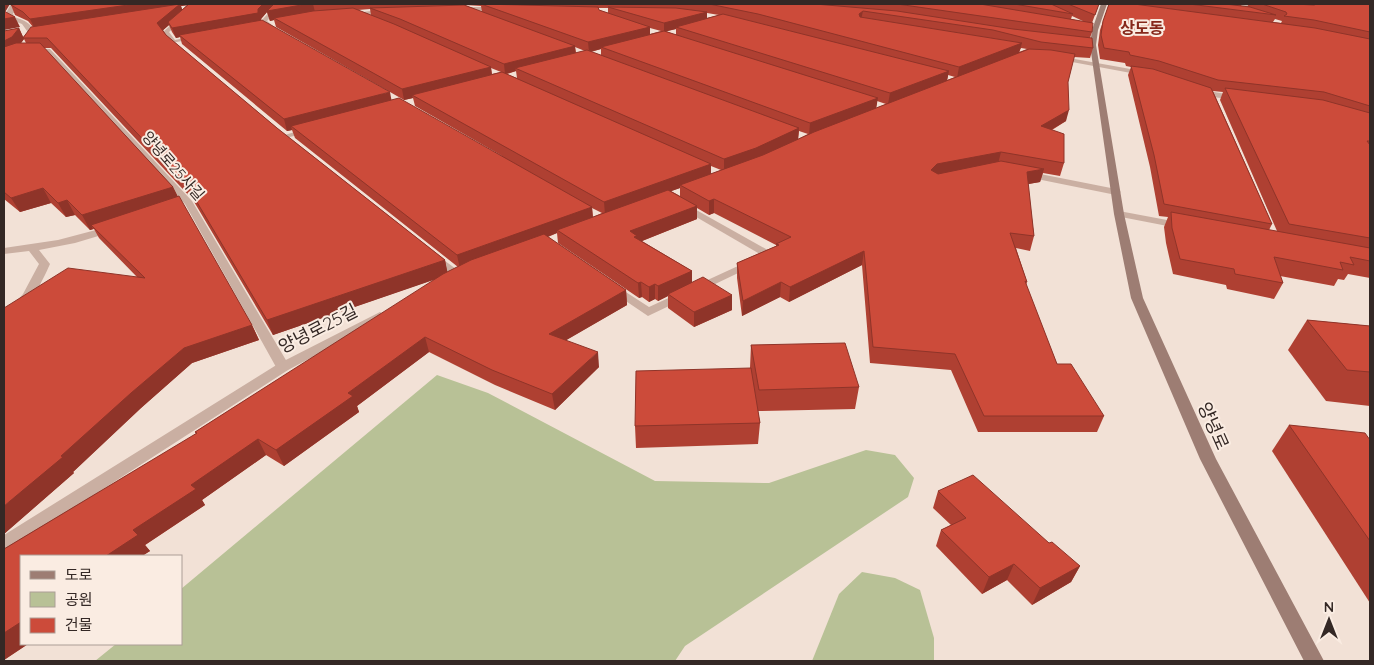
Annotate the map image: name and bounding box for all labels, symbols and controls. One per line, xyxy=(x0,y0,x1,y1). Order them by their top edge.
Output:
district label: 상도동 xyxy=(1120,18,1164,38)
street label: 양녕로25사길 xyxy=(138,127,209,204)
street label: 양녕로25길 xyxy=(274,299,361,358)
street label: 양녕로 xyxy=(1193,398,1234,453)
legend xyxy=(20,555,182,645)
text: 도로 xyxy=(65,565,93,584)
text: 공원 xyxy=(65,590,93,609)
north arrow xyxy=(1304,595,1354,645)
text: N xyxy=(1324,598,1334,616)
text: 건물 xyxy=(65,615,93,634)

